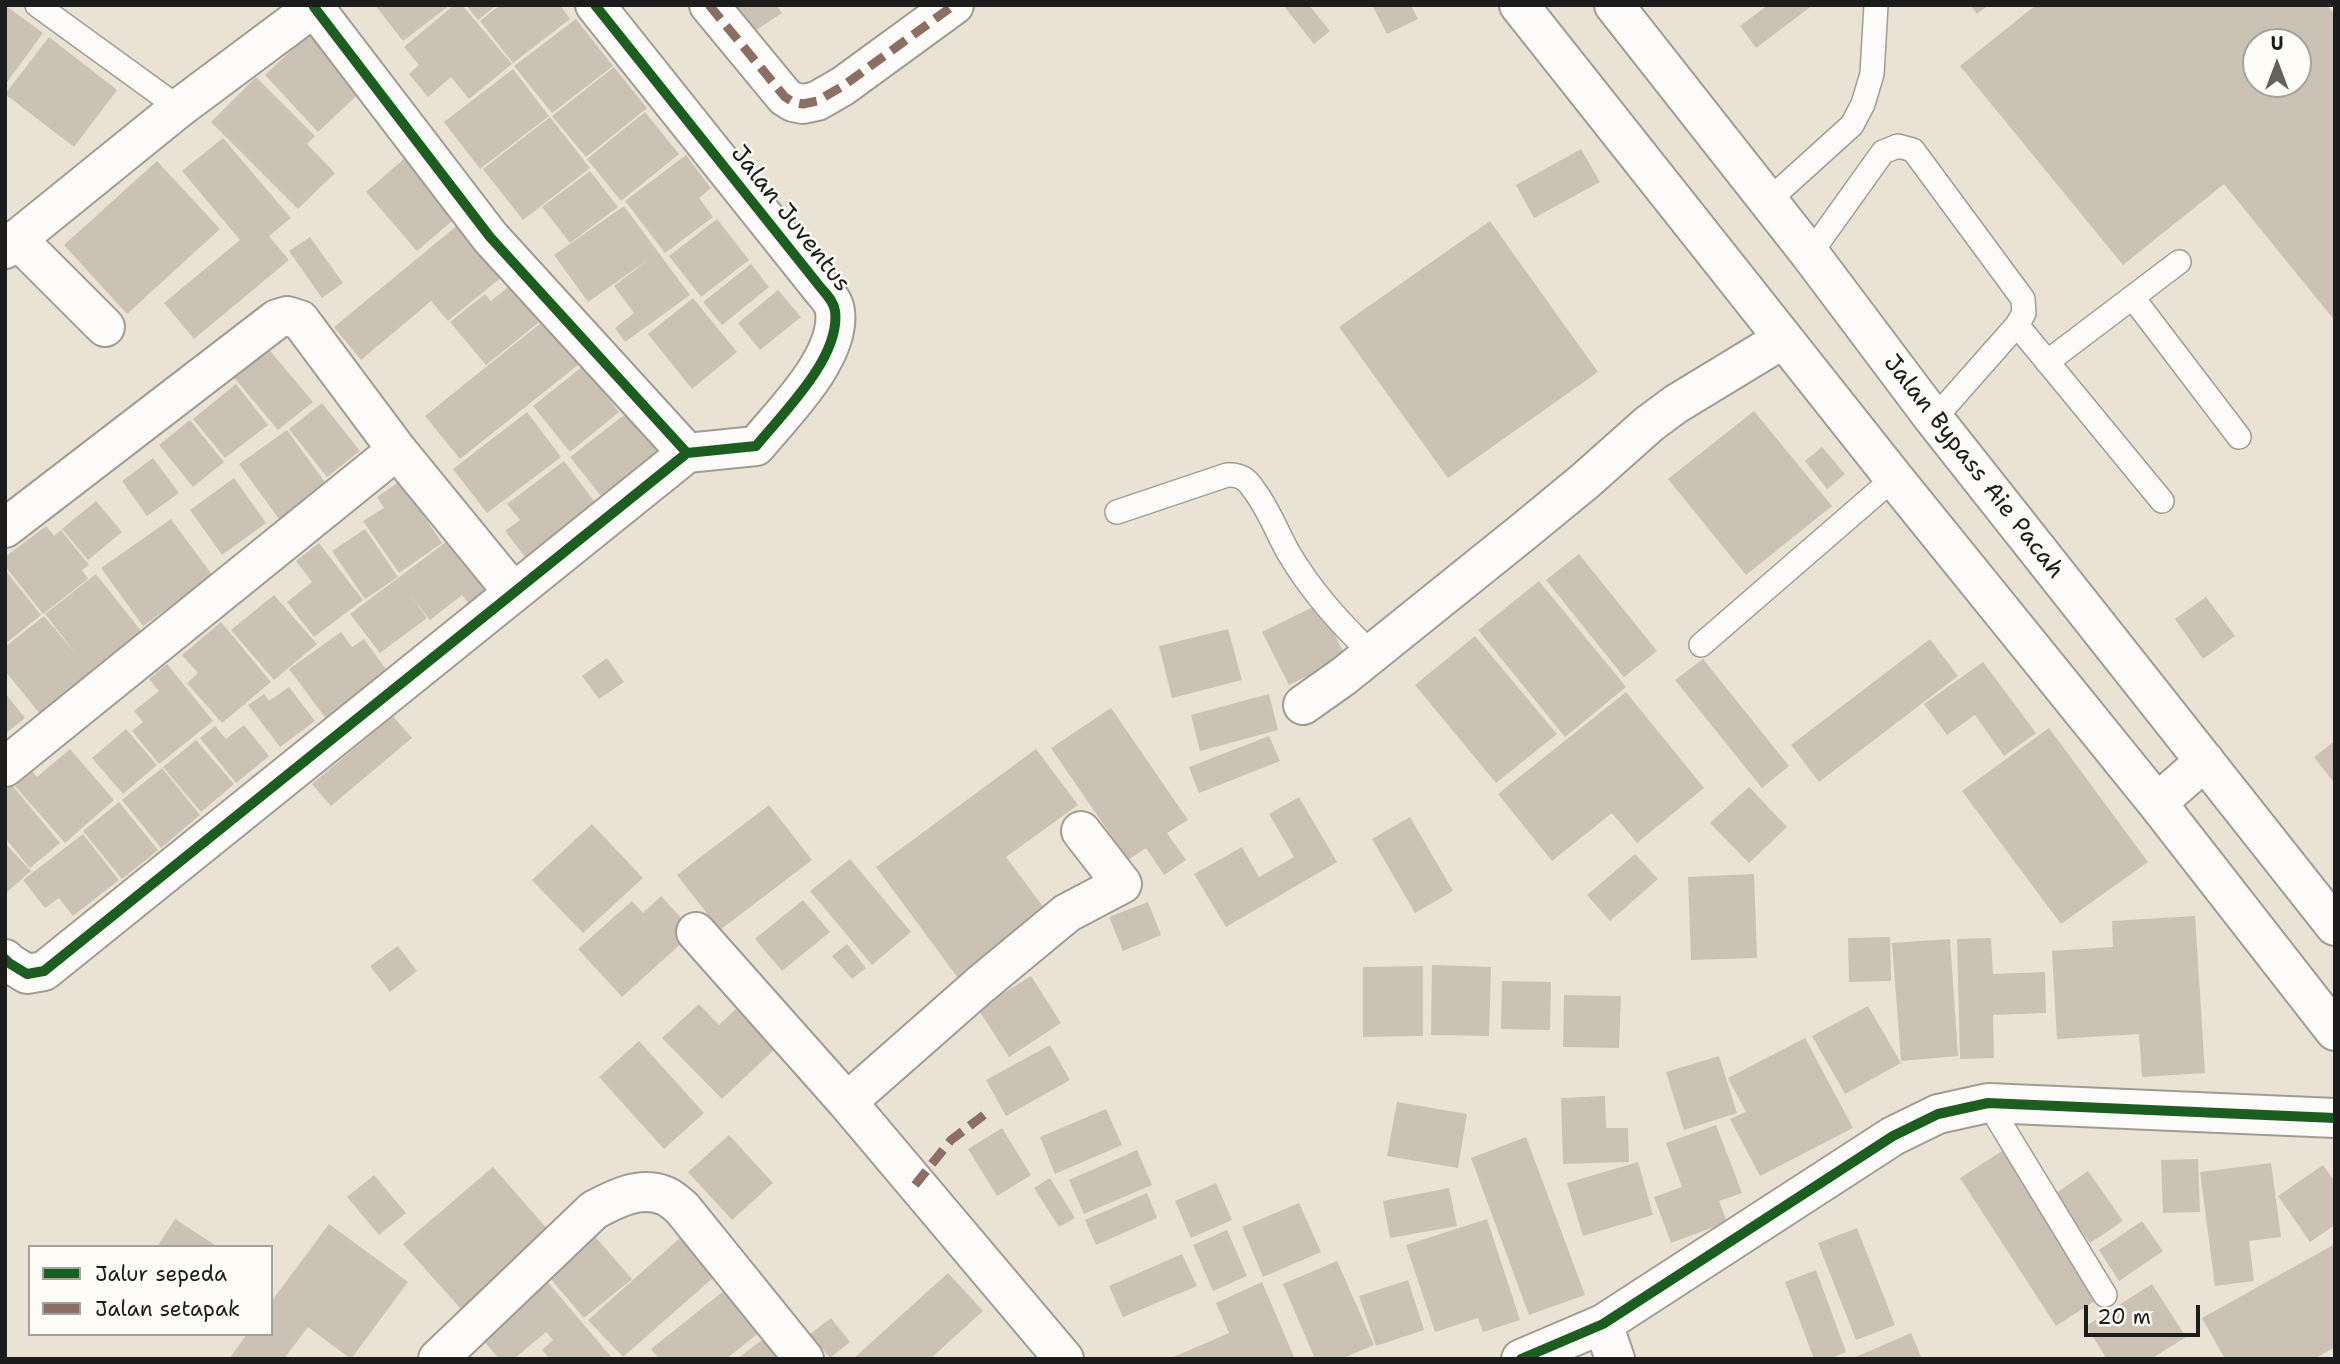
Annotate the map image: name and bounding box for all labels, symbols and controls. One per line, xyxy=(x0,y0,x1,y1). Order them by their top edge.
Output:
north arrow xyxy=(2242,28,2312,98)
text: U xyxy=(2271,31,2284,56)
street label: Jalan Juventus xyxy=(724,140,856,298)
street label: Jalan Bypass Aie Pacah xyxy=(1877,349,2069,585)
legend xyxy=(28,1245,273,1336)
text: Jalur sepeda xyxy=(95,1260,227,1288)
scale bar xyxy=(2088,1290,2204,1334)
text: Jalan setapak xyxy=(95,1295,240,1323)
text: 20 m xyxy=(2097,1303,2151,1331)

